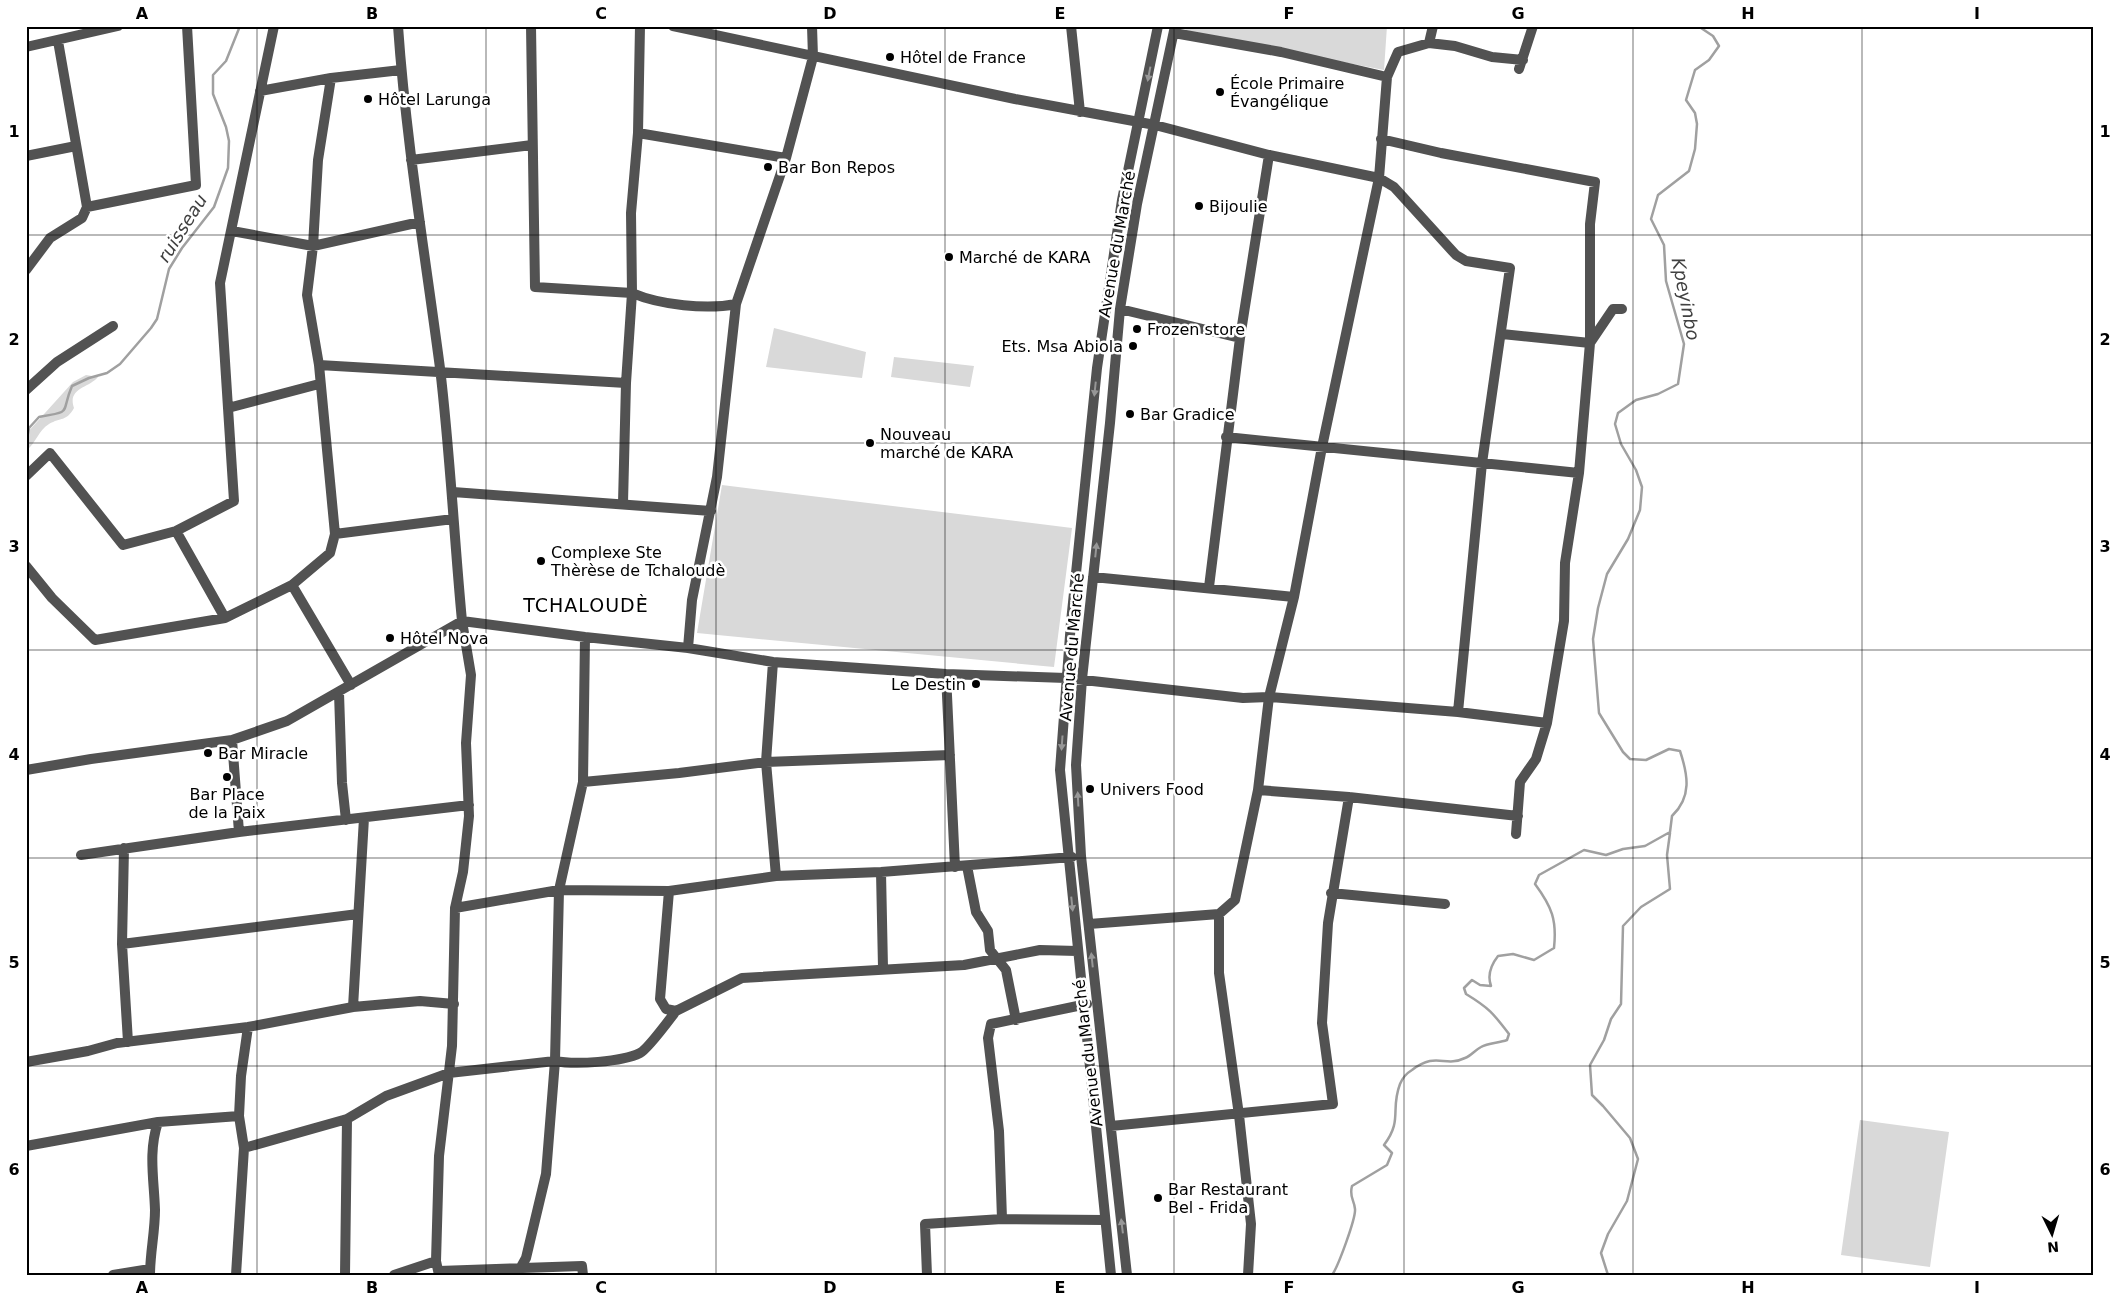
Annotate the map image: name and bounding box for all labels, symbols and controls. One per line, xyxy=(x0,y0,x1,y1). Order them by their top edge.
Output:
text: A xyxy=(136,4,149,23)
text: B xyxy=(366,4,378,23)
text: C xyxy=(595,4,607,23)
text: D xyxy=(823,4,837,23)
text: E xyxy=(1055,4,1065,23)
text: F xyxy=(1284,4,1294,23)
text: G xyxy=(1511,4,1525,23)
text: H xyxy=(1741,4,1755,23)
text: I xyxy=(1974,4,1980,23)
place label: Hôtel de France xyxy=(900,48,1026,67)
marker: Hôtel de France xyxy=(884,51,896,63)
one-way arrow xyxy=(1145,66,1153,82)
place label: École Primaire Évangélique xyxy=(1230,74,1344,111)
marker: École Primaire Évangélique xyxy=(1214,86,1226,98)
place label: Hôtel Larunga xyxy=(378,90,491,109)
marker: Hôtel Larunga xyxy=(362,93,374,105)
text: 1 xyxy=(8,122,20,141)
text: 1 xyxy=(2099,122,2111,141)
place label: Bar Bon Repos xyxy=(778,158,895,177)
marker: Bar Bon Repos xyxy=(762,161,774,173)
street label: Avenue du Marché xyxy=(1095,169,1139,319)
water label: ruisseau xyxy=(153,190,211,266)
place label: Bijoulie xyxy=(1209,197,1268,216)
marker: Bijoulie xyxy=(1193,200,1205,212)
place label: Marché de KARA xyxy=(959,248,1090,267)
marker: Marché de KARA xyxy=(943,251,955,263)
water label: Kpeyinbo xyxy=(1668,256,1704,342)
place label: Frozen store xyxy=(1147,320,1245,339)
marker: Frozen store xyxy=(1131,323,1143,335)
text: 2 xyxy=(8,330,20,349)
text: 2 xyxy=(2099,330,2111,349)
place label: Ets. Msa Abiola xyxy=(1001,337,1123,356)
marker: Ets. Msa Abiola xyxy=(1127,340,1139,352)
one-way arrow xyxy=(1091,382,1099,398)
place label: Bar Gradice xyxy=(1140,405,1234,424)
marker: Bar Gradice xyxy=(1124,408,1136,420)
place label: Nouveau marché de KARA xyxy=(880,425,1013,462)
marker: Nouveau marché de KARA xyxy=(864,437,876,449)
text: 3 xyxy=(8,537,20,556)
text: 3 xyxy=(2099,537,2111,556)
one-way arrow xyxy=(1092,541,1100,557)
place label: Complexe Ste Thèrèse de Tchaloudè xyxy=(550,543,725,580)
marker: Complexe Ste Thèrèse de Tchaloudè xyxy=(535,555,547,567)
street label: Avenue du Marché xyxy=(1056,572,1088,722)
district label: TCHALOUDÈ xyxy=(522,594,649,616)
place label: Hôtel Nova xyxy=(400,629,489,648)
marker: Hôtel Nova xyxy=(384,632,396,644)
place label: Le Destin xyxy=(891,675,966,694)
marker: Le Destin xyxy=(970,678,982,690)
one-way arrow xyxy=(1057,735,1065,751)
place label: Bar Miracle xyxy=(218,744,308,763)
text: 4 xyxy=(8,745,20,764)
text: 4 xyxy=(2099,745,2111,764)
marker: Bar Miracle xyxy=(202,747,214,759)
marker: Bar Place de la Paix xyxy=(221,771,233,783)
place label: Univers Food xyxy=(1100,780,1204,799)
marker: Univers Food xyxy=(1084,783,1096,795)
place label: Bar Place de la Paix xyxy=(188,785,266,822)
one-way arrow xyxy=(1074,790,1082,806)
one-way arrow xyxy=(1068,897,1076,913)
one-way arrow xyxy=(1088,952,1096,968)
text: 5 xyxy=(8,953,20,972)
text: 5 xyxy=(2099,953,2111,972)
street label: Avenue du Marché xyxy=(1070,978,1106,1128)
text: 6 xyxy=(8,1160,20,1179)
text: 6 xyxy=(2099,1160,2111,1179)
place label: Bar Restaurant Bel - Frida xyxy=(1168,1180,1288,1217)
marker: Bar Restaurant Bel - Frida xyxy=(1152,1192,1164,1204)
north arrow xyxy=(2026,1208,2076,1258)
one-way arrow xyxy=(1118,1218,1126,1234)
text: N xyxy=(2047,1238,2060,1255)
text: A xyxy=(136,1278,149,1297)
text: B xyxy=(366,1278,378,1297)
text: C xyxy=(595,1278,607,1297)
text: D xyxy=(823,1278,837,1297)
text: E xyxy=(1055,1278,1065,1297)
text: F xyxy=(1284,1278,1294,1297)
text: G xyxy=(1511,1278,1525,1297)
text: H xyxy=(1741,1278,1755,1297)
text: I xyxy=(1974,1278,1980,1297)

